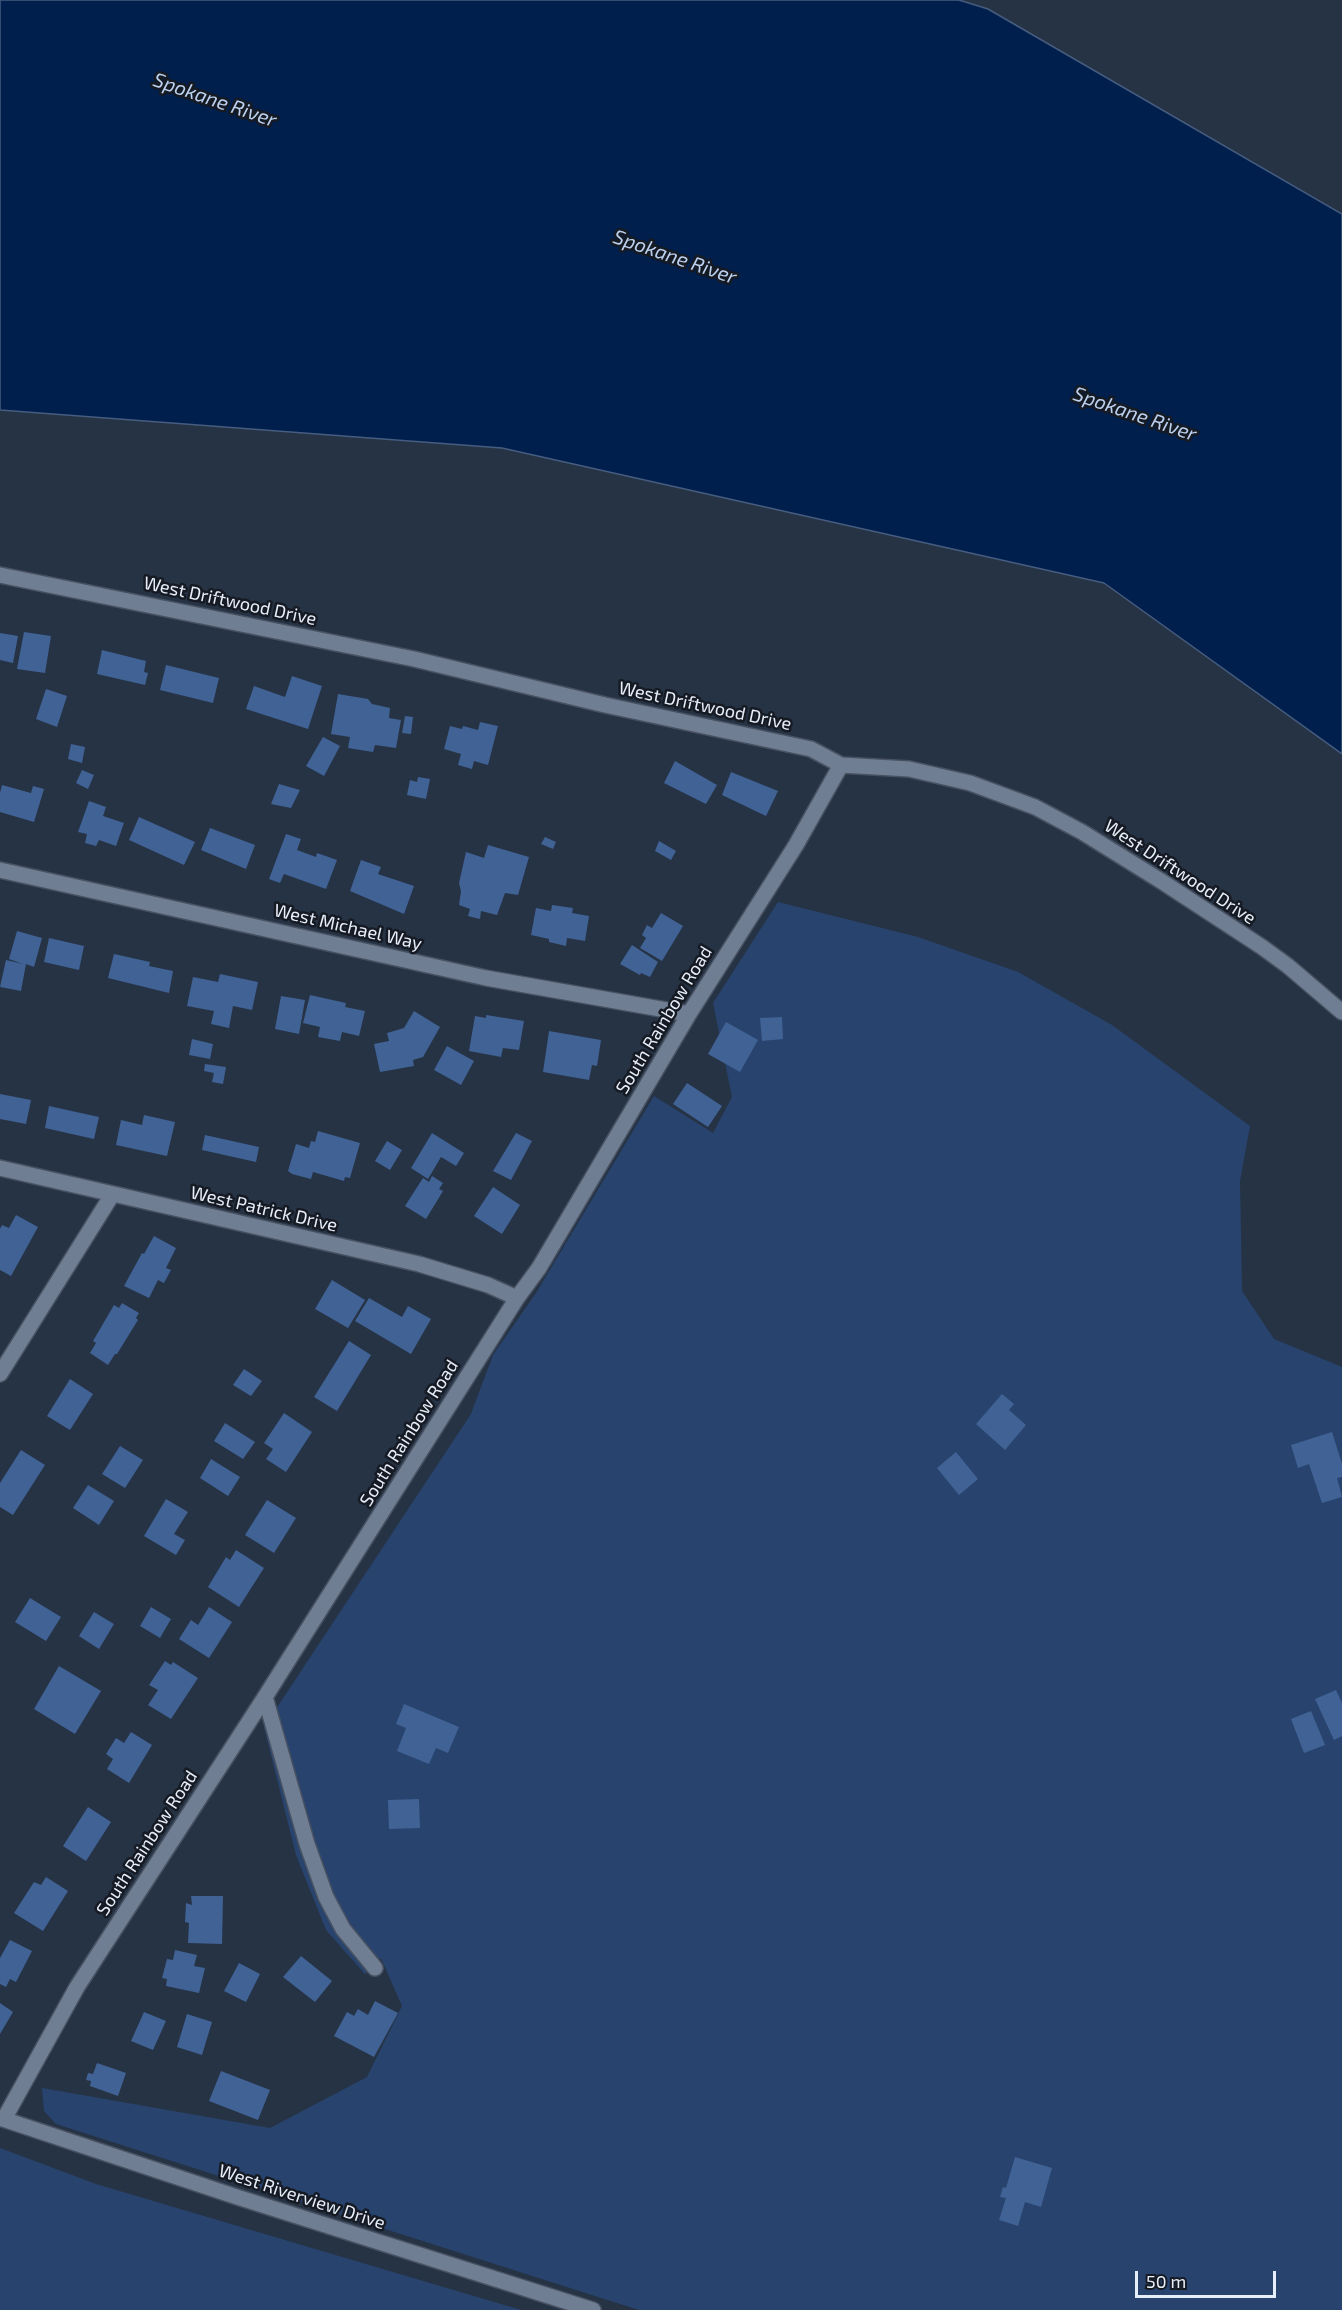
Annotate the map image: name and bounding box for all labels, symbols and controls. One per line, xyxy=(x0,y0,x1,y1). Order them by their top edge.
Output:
water label: Spokane River xyxy=(150,68,280,132)
water label: Spokane River xyxy=(610,225,740,289)
water label: Spokane River xyxy=(1070,382,1200,446)
street label: West Driftwood Drive xyxy=(142,572,318,630)
street label: West Driftwood Drive xyxy=(617,677,793,735)
street label: West Driftwood Drive xyxy=(1100,815,1260,929)
street label: West Michael Way xyxy=(272,899,424,955)
street label: South Rainbow Road xyxy=(611,942,717,1098)
street label: West Patrick Drive xyxy=(188,1182,340,1236)
street label: South Rainbow Road xyxy=(355,1356,463,1510)
street label: South Rainbow Road xyxy=(92,1766,202,1920)
street label: West Riverview Drive xyxy=(216,2160,388,2234)
scale bar xyxy=(1138,2259,1279,2297)
text: 50 m xyxy=(1146,2270,1186,2292)

